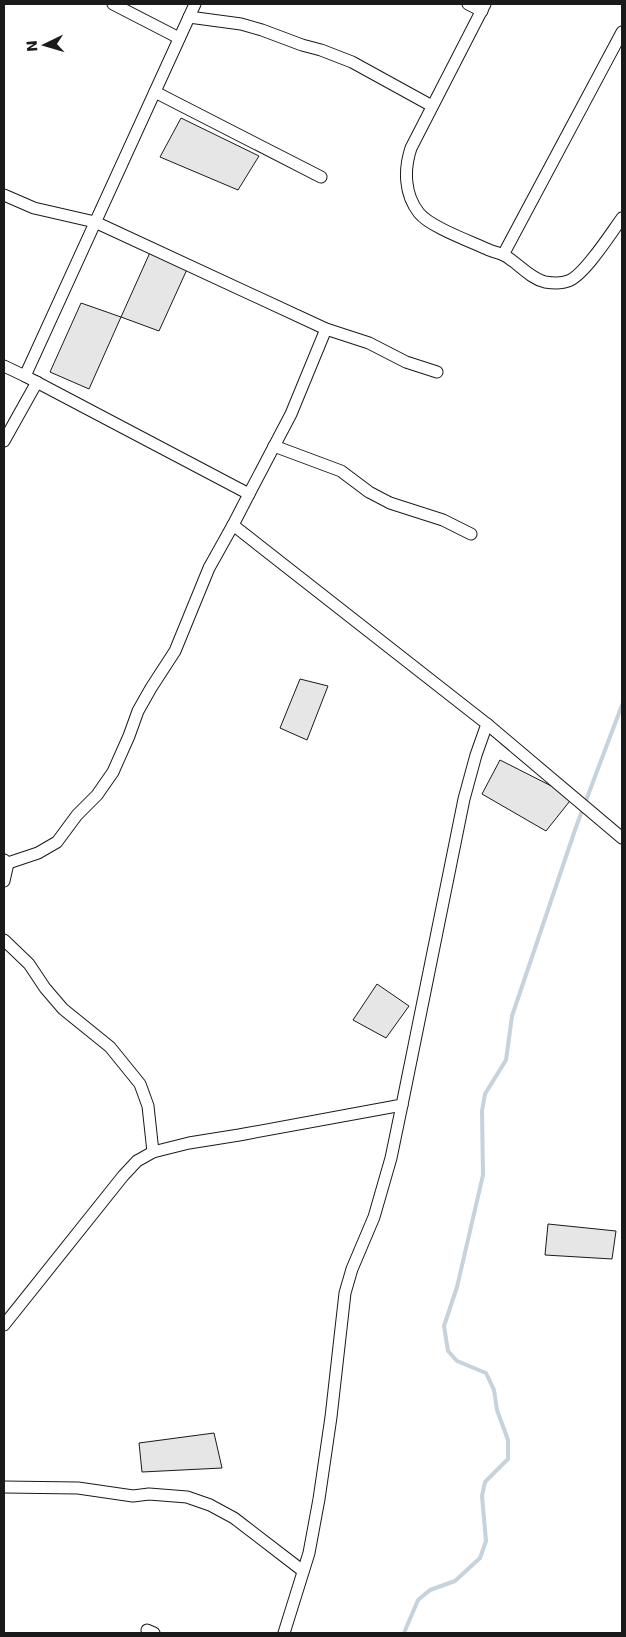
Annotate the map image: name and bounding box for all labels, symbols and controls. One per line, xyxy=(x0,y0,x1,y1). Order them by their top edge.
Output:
north arrow xyxy=(20,20,70,70)
text: N xyxy=(24,40,41,53)

